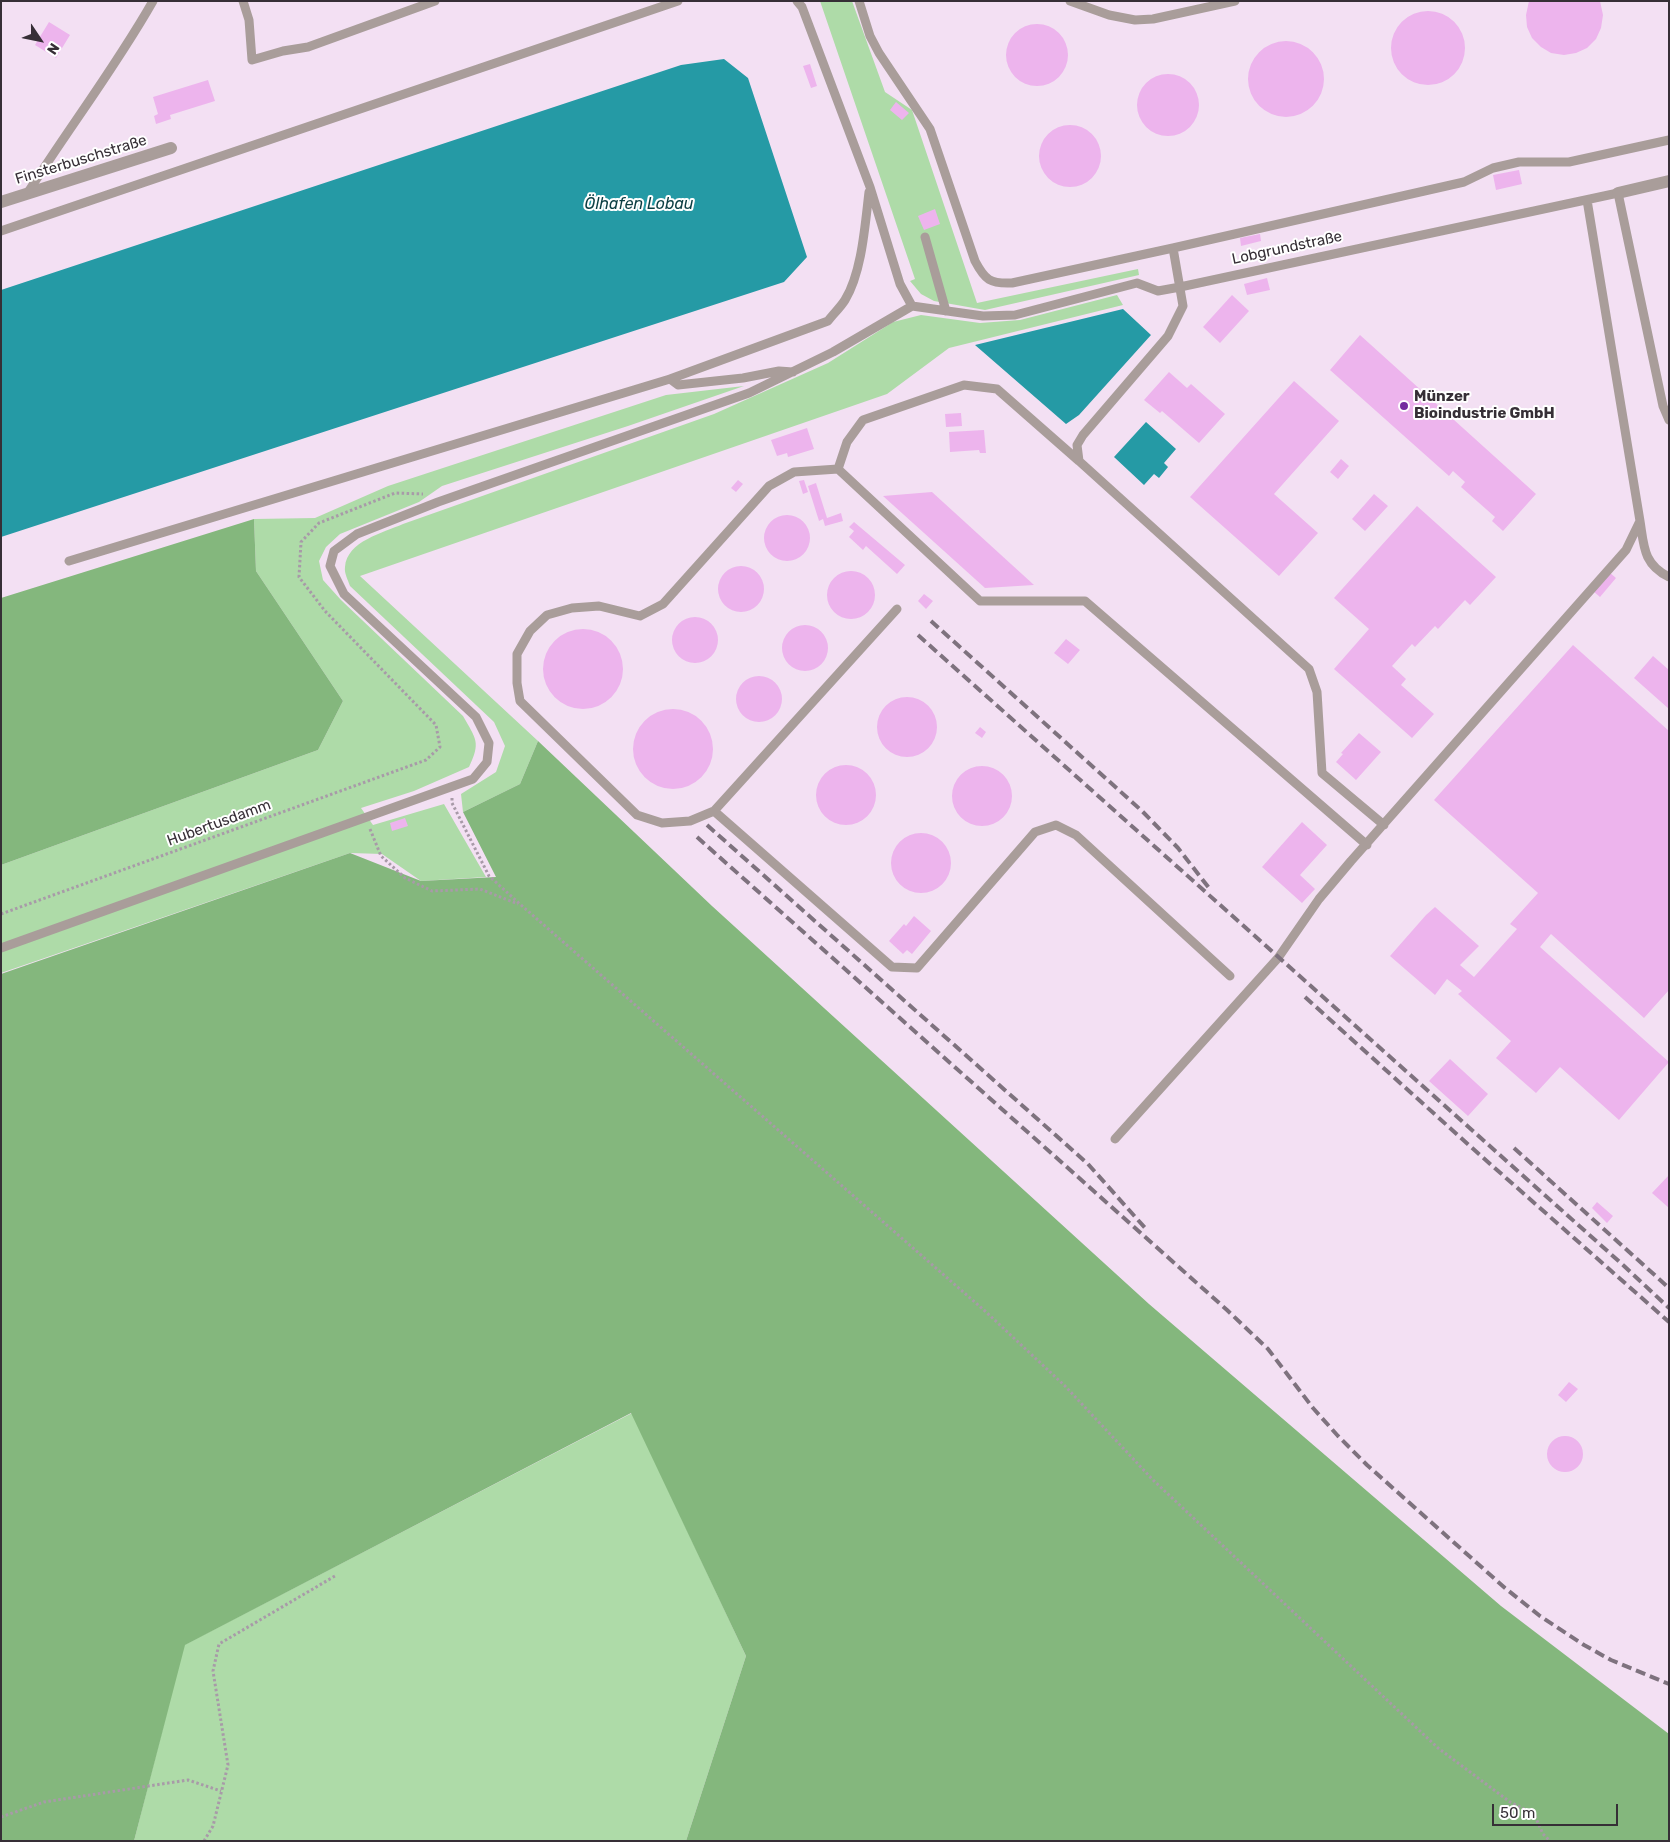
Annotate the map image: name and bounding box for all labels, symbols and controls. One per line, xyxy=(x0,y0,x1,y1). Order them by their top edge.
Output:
north arrow xyxy=(15,15,65,65)
text: N xyxy=(43,40,63,58)
street label: Finsterbuschstraße xyxy=(13,131,149,189)
water label: Ölhafen Lobau xyxy=(585,194,693,214)
street label: Lobgrundstraße xyxy=(1230,228,1344,268)
place label: Münzer Bioindustrie GmbH xyxy=(1414,388,1555,423)
marker: Münzer Bioindustrie GmbH xyxy=(1398,400,1410,412)
street label: Hubertusdamm xyxy=(165,796,273,850)
scale bar xyxy=(1495,1794,1621,1826)
text: 50 m xyxy=(1500,1804,1535,1822)

